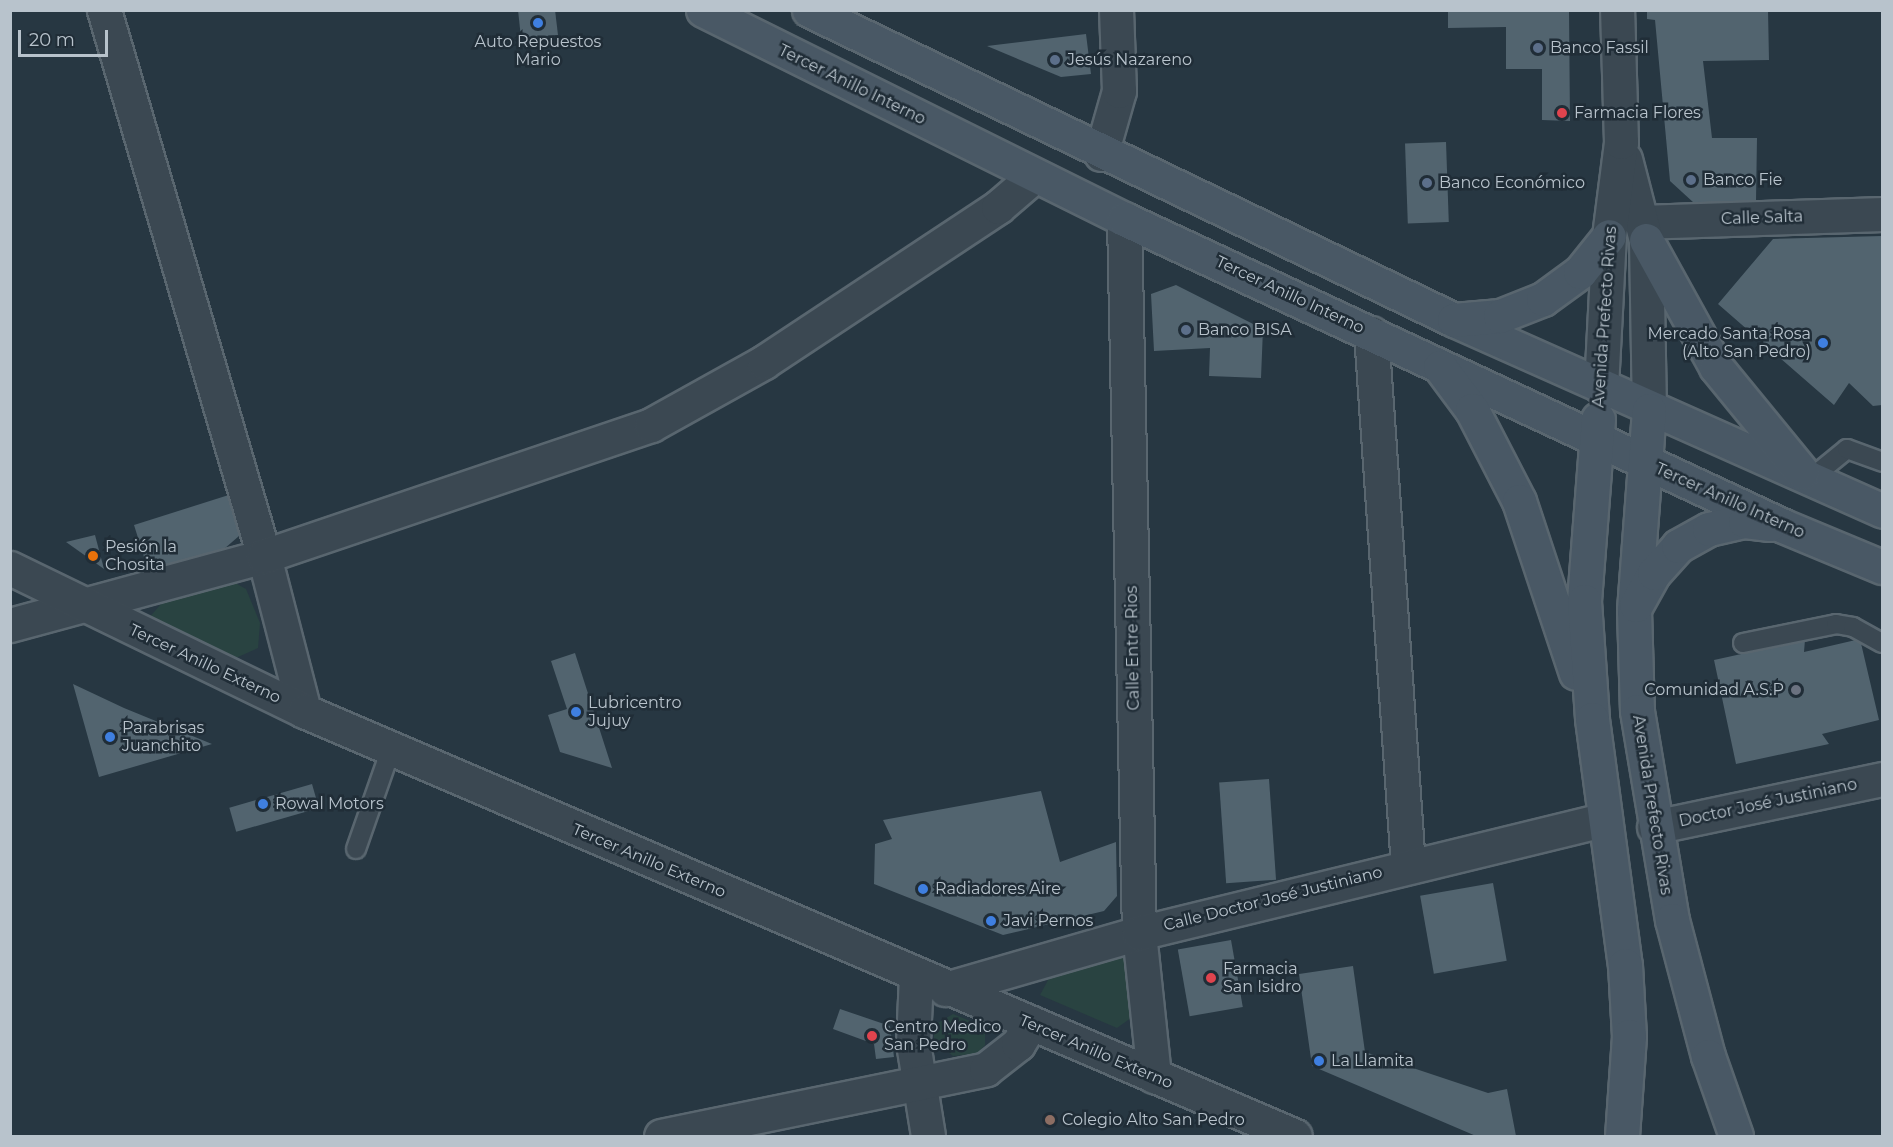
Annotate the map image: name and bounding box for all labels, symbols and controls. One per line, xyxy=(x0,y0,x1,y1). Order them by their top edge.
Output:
marker: Auto Repuestos Mario xyxy=(531,16,545,30)
scale bar xyxy=(21,18,111,56)
text: 20 m xyxy=(29,29,75,51)
place label: Auto Repuestos Mario xyxy=(475,32,601,70)
place label: Banco Fassil xyxy=(1550,38,1649,58)
street label: Tercer Anillo Interno xyxy=(775,41,929,129)
marker: Banco Fassil xyxy=(1531,41,1545,55)
place label: Jesús Nazareno xyxy=(1067,50,1192,70)
marker: Jesús Nazareno xyxy=(1048,53,1062,67)
place label: Farmacia Flores xyxy=(1574,103,1701,123)
marker: Farmacia Flores xyxy=(1555,106,1569,120)
place label: Banco Fie xyxy=(1703,170,1783,190)
place label: Banco Económico xyxy=(1439,173,1585,193)
marker: Banco Fie xyxy=(1684,173,1698,187)
marker: Banco Económico xyxy=(1420,176,1434,190)
street label: Calle Salta xyxy=(1721,207,1803,229)
street label: Avenida Prefecto Rivas xyxy=(1589,226,1621,408)
street label: Tercer Anillo Interno xyxy=(1213,252,1367,338)
place label: Banco BISA xyxy=(1198,320,1292,340)
marker: Banco BISA xyxy=(1179,323,1193,337)
place label: Mercado Santa Rosa (Alto San Pedro) xyxy=(1648,324,1811,362)
marker: Mercado Santa Rosa (Alto San Pedro) xyxy=(1816,336,1830,350)
street label: Tercer Anillo Interno xyxy=(1652,459,1808,543)
place label: Pesión la Chosita xyxy=(105,537,177,575)
marker: Pesión la Chosita xyxy=(86,549,100,563)
street label: Calle Entre Rios xyxy=(1122,585,1144,711)
street label: Tercer Anillo Externo xyxy=(126,620,284,708)
place label: Comunidad A.S.P xyxy=(1644,680,1784,700)
marker: Comunidad A.S.P xyxy=(1789,683,1803,697)
place label: Lubricentro Jujuy xyxy=(588,693,682,731)
marker: Lubricentro Jujuy xyxy=(569,705,583,719)
street label: Avenida Prefecto Rivas xyxy=(1628,714,1676,896)
place label: Parabrisas Juanchito xyxy=(122,718,204,756)
marker: Parabrisas Juanchito xyxy=(103,730,117,744)
street label: Doctor José Justiniano xyxy=(1677,775,1859,831)
place label: Rowal Motors xyxy=(275,794,384,814)
marker: Rowal Motors xyxy=(256,797,270,811)
street label: Tercer Anillo Externo xyxy=(569,820,729,902)
street label: Calle Doctor José Justiniano xyxy=(1162,862,1384,936)
place label: Radiadores Aire xyxy=(935,879,1061,899)
marker: Radiadores Aire xyxy=(916,882,930,896)
place label: Javi Pernos xyxy=(1003,911,1093,931)
marker: Javi Pernos xyxy=(984,914,998,928)
place label: Farmacia San Isidro xyxy=(1223,959,1301,997)
marker: Farmacia San Isidro xyxy=(1204,971,1218,985)
street label: Tercer Anillo Externo xyxy=(1016,1011,1176,1093)
place label: Centro Medico San Pedro xyxy=(884,1017,1001,1055)
marker: Centro Medico San Pedro xyxy=(865,1029,879,1043)
place label: La Llamita xyxy=(1331,1051,1414,1071)
marker: La Llamita xyxy=(1312,1054,1326,1068)
place label: Colegio Alto San Pedro xyxy=(1062,1110,1245,1130)
marker: Colegio Alto San Pedro xyxy=(1043,1113,1057,1127)

